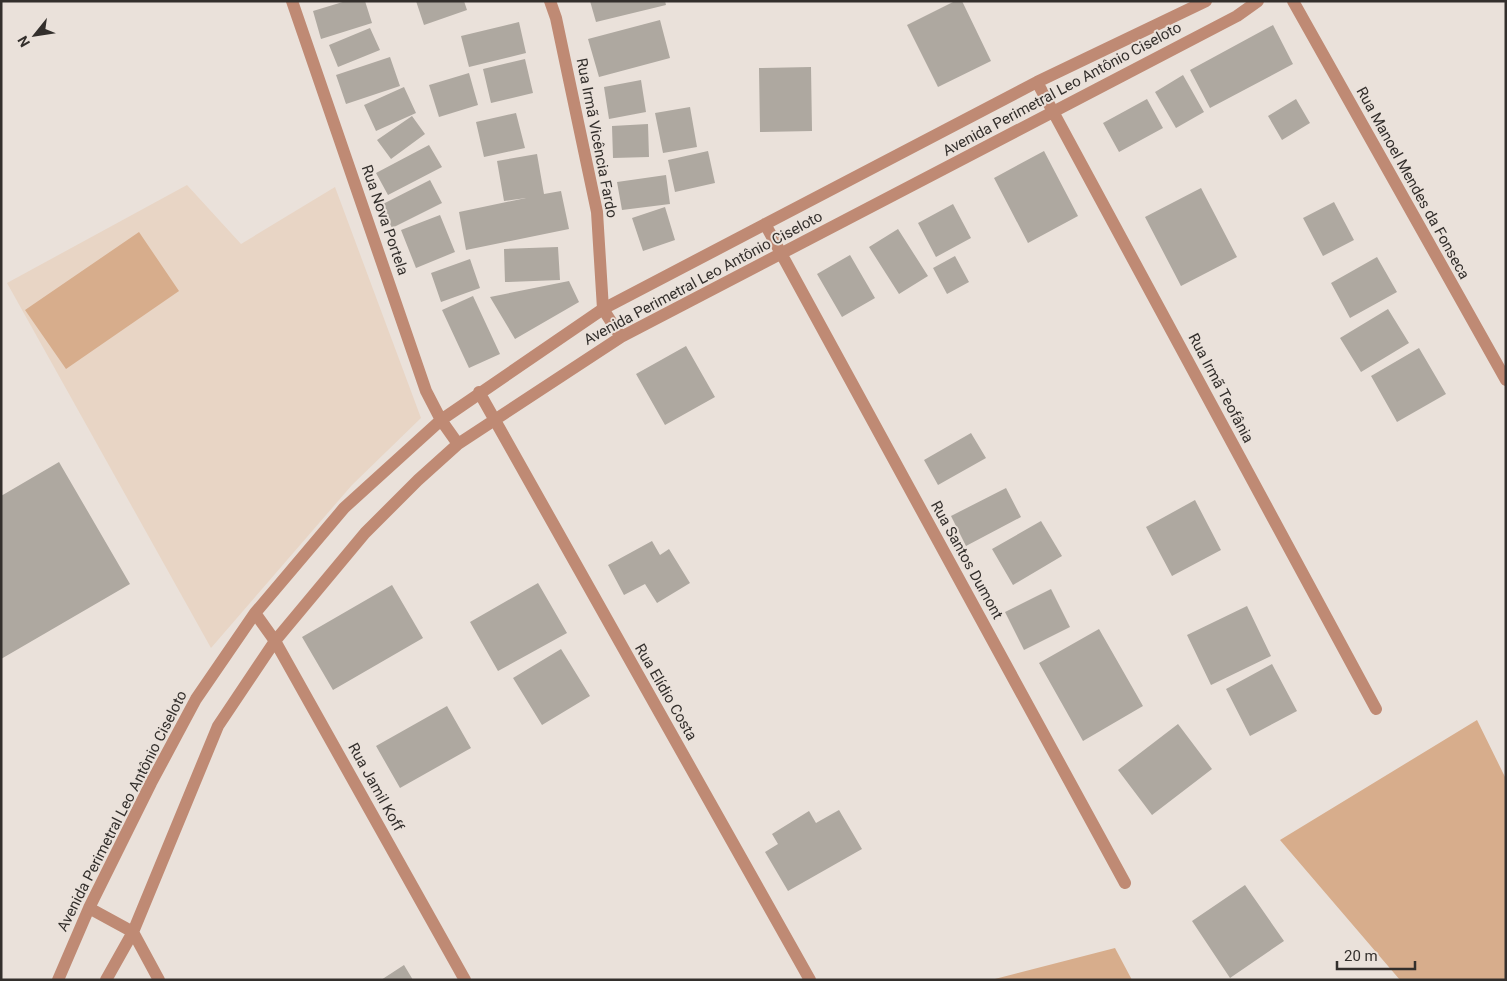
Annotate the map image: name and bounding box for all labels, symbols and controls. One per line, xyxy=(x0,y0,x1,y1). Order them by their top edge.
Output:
north arrow xyxy=(10,10,60,60)
street label: Avenida Perimetral Leo Antônio Ciseloto xyxy=(940,18,1184,160)
text: N xyxy=(14,33,33,50)
street label: Rua Irmã Vicência Fardo xyxy=(573,57,621,219)
street label: Rua Manoel Mendes da Fonseca xyxy=(1353,84,1473,282)
street label: Rua Nova Portela xyxy=(358,162,412,278)
street label: Avenida Perimetral Leo Antônio Ciseloto xyxy=(581,207,825,349)
street label: Rua Irmã Teofânia xyxy=(1185,330,1257,446)
street label: Rua Santos Dumont xyxy=(927,498,1007,622)
street label: Rua Elídio Costa xyxy=(631,640,701,744)
street label: Avenida Perimetral Leo Antônio Ciseloto xyxy=(53,688,191,934)
street label: Rua Jamil Koff xyxy=(344,740,408,835)
scale bar xyxy=(1337,938,1414,970)
text: 20 m xyxy=(1344,947,1378,965)

